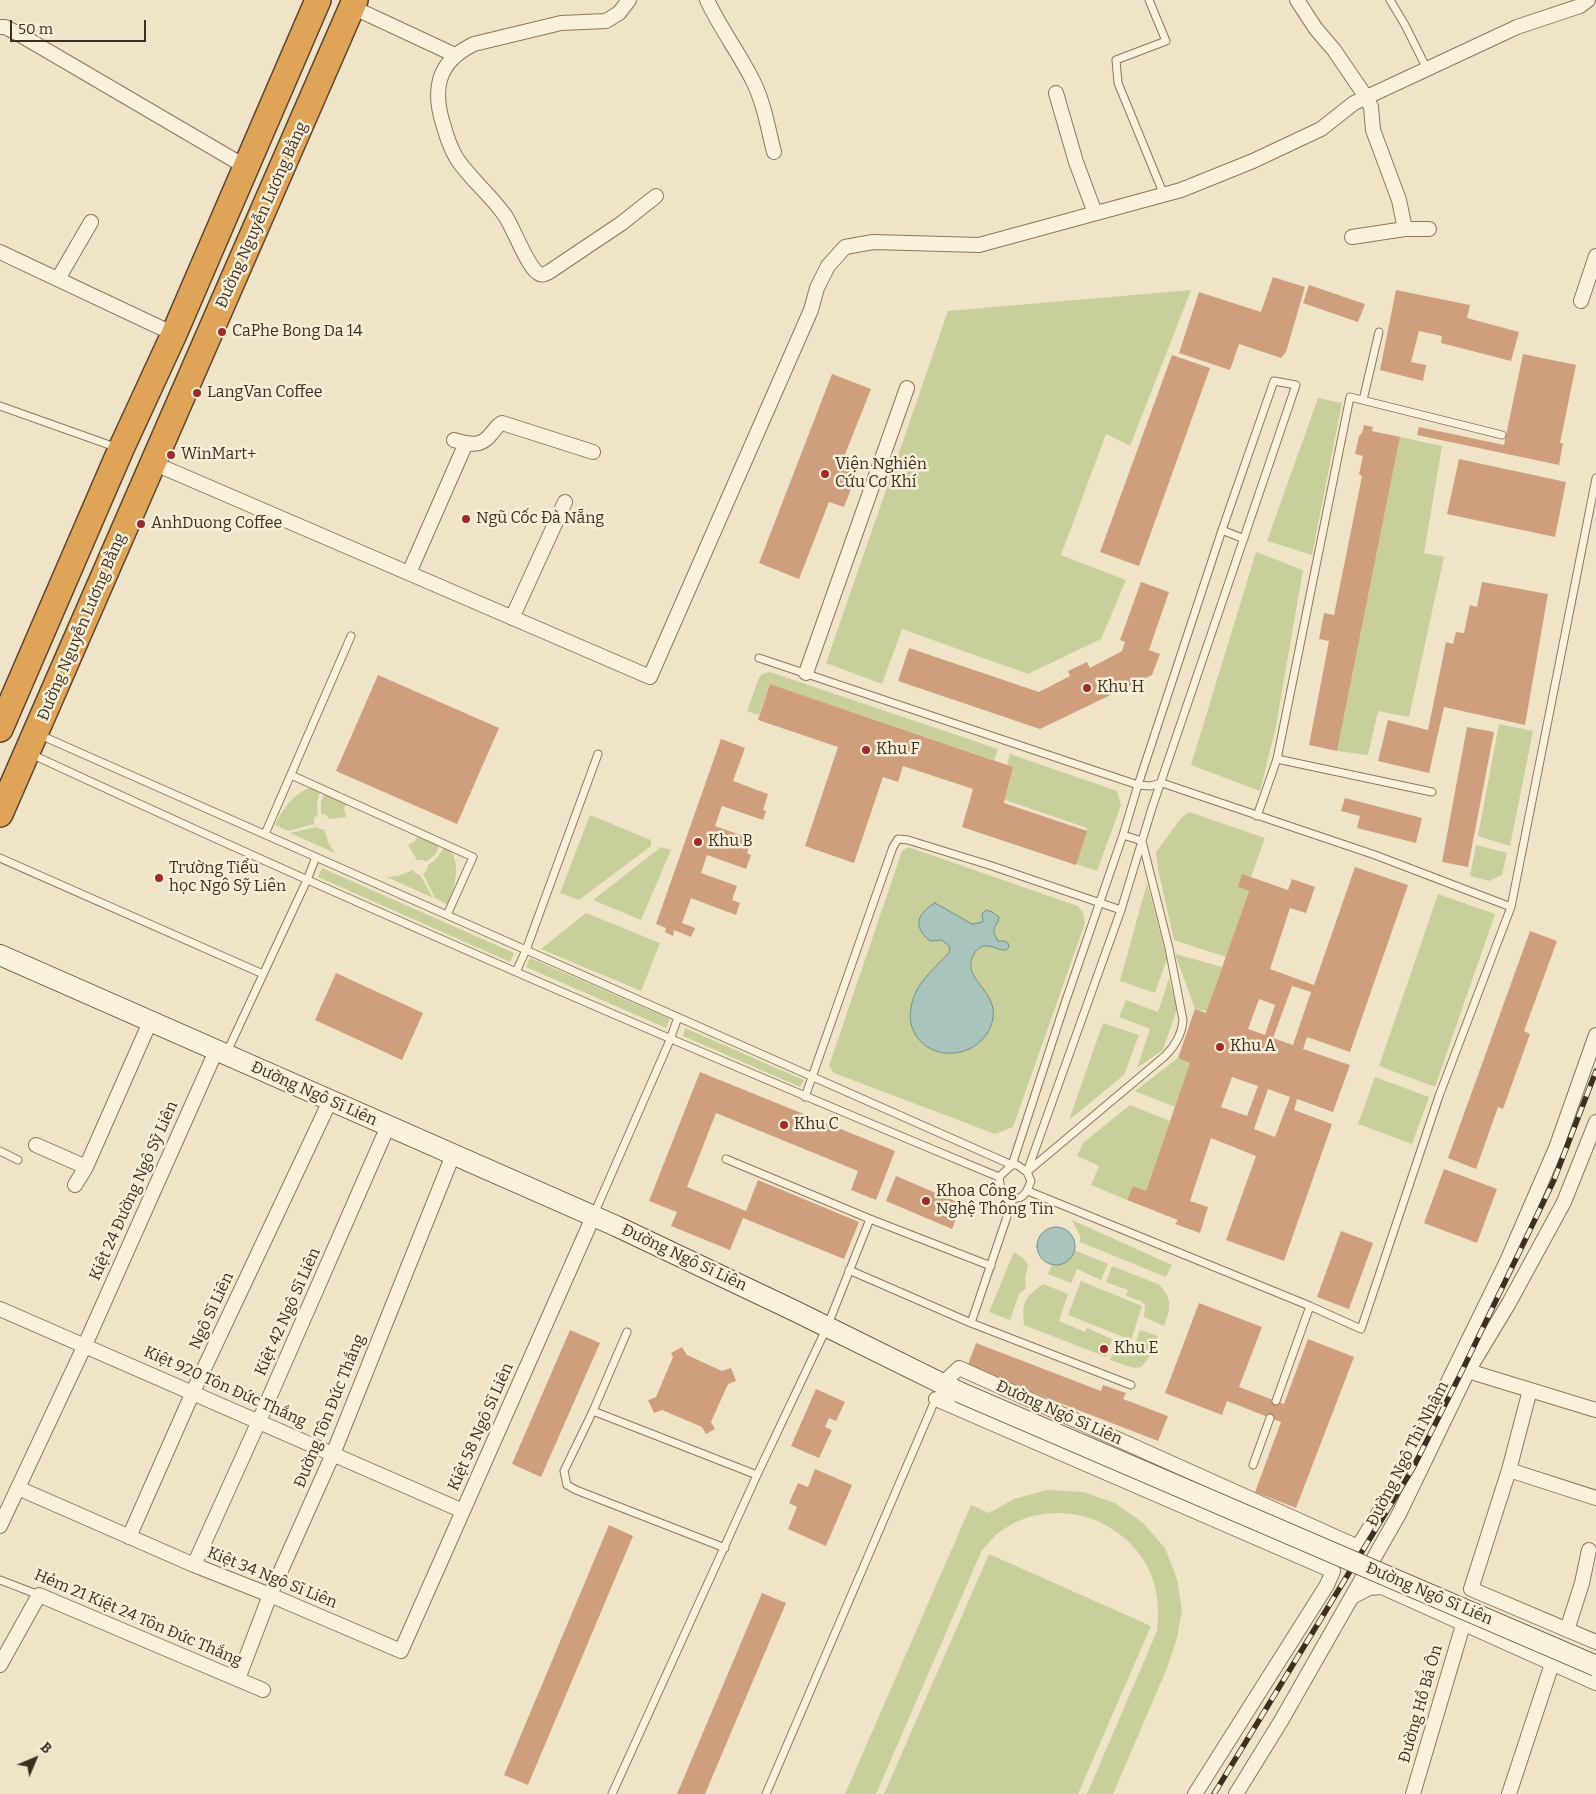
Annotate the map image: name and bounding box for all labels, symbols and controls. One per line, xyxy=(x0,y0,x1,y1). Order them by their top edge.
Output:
scale bar xyxy=(12,10,149,42)
text: 50 m xyxy=(18,20,53,38)
street label: Đường Nguyễn Lương Bằng xyxy=(212,119,312,311)
place label: CaPhe Bong Da 14 xyxy=(232,322,363,342)
marker: CaPhe Bong Da 14 xyxy=(216,326,228,338)
place label: LangVan Coffee xyxy=(207,383,323,403)
marker: LangVan Coffee xyxy=(191,387,203,399)
place label: WinMart+ xyxy=(181,445,256,465)
marker: WinMart+ xyxy=(165,449,177,461)
place label: Viện Nghiên Cứu Cơ Khí xyxy=(835,455,927,493)
marker: Viện Nghiên Cứu Cơ Khí xyxy=(819,468,831,480)
place label: Ngũ Cốc Đà Nẵng xyxy=(476,509,604,529)
marker: Ngũ Cốc Đà Nẵng xyxy=(460,513,472,525)
place label: AnhDuong Coffee xyxy=(151,514,282,534)
marker: AnhDuong Coffee xyxy=(135,518,147,530)
street label: Đường Nguyễn Lương Bằng xyxy=(34,530,130,724)
place label: Khu H xyxy=(1097,678,1144,698)
marker: Khu H xyxy=(1081,682,1093,694)
place label: Khu F xyxy=(876,740,919,760)
marker: Khu F xyxy=(860,744,872,756)
place label: Khu B xyxy=(708,832,753,852)
marker: Khu B xyxy=(692,836,704,848)
place label: Trường Tiểu học Ngô Sỹ Liên xyxy=(169,859,286,897)
marker: Trường Tiểu học Ngô Sỹ Liên xyxy=(153,872,165,884)
place label: Khu A xyxy=(1230,1037,1276,1057)
marker: Khu A xyxy=(1214,1041,1226,1053)
street label: Đường Ngô Sĩ Liên xyxy=(248,1058,380,1130)
street label: Kiệt 24 Đường Ngô Sỹ Liên xyxy=(86,1098,182,1284)
place label: Khu C xyxy=(794,1115,839,1135)
marker: Khu C xyxy=(778,1119,790,1131)
place label: Khoa Công Nghệ Thông Tin xyxy=(936,1182,1054,1220)
marker: Khoa Công Nghệ Thông Tin xyxy=(920,1195,932,1207)
street label: Đường Ngô Sĩ Liên xyxy=(618,1221,750,1295)
street label: Kiệt 42 Ngô Sĩ Liên xyxy=(251,1245,325,1379)
street label: Ngô Sĩ Liên xyxy=(186,1269,238,1353)
street label: Đường Tôn Đức Thắng xyxy=(290,1331,370,1491)
place label: Khu E xyxy=(1114,1339,1158,1359)
street label: Kiệt 920 Tôn Đức Thắng xyxy=(141,1342,309,1432)
marker: Khu E xyxy=(1098,1343,1110,1355)
street label: Kiệt 58 Ngô Sĩ Liên xyxy=(444,1360,518,1494)
street label: Đường Ngô Sĩ Liên xyxy=(993,1377,1125,1449)
street label: Đường Ngô Thì Nhậm xyxy=(1363,1378,1453,1530)
street label: Kiệt 34 Ngô Sĩ Liên xyxy=(204,1543,340,1613)
street label: Đường Ngô Sĩ Liên xyxy=(1363,1559,1495,1629)
street label: Hẻm 21 Kiệt 24 Tôn Đức Thắng xyxy=(31,1565,245,1671)
street label: Đường Hồ Bá Ôn xyxy=(1395,1643,1447,1765)
north arrow xyxy=(10,1734,60,1784)
text: B xyxy=(37,1739,55,1757)

